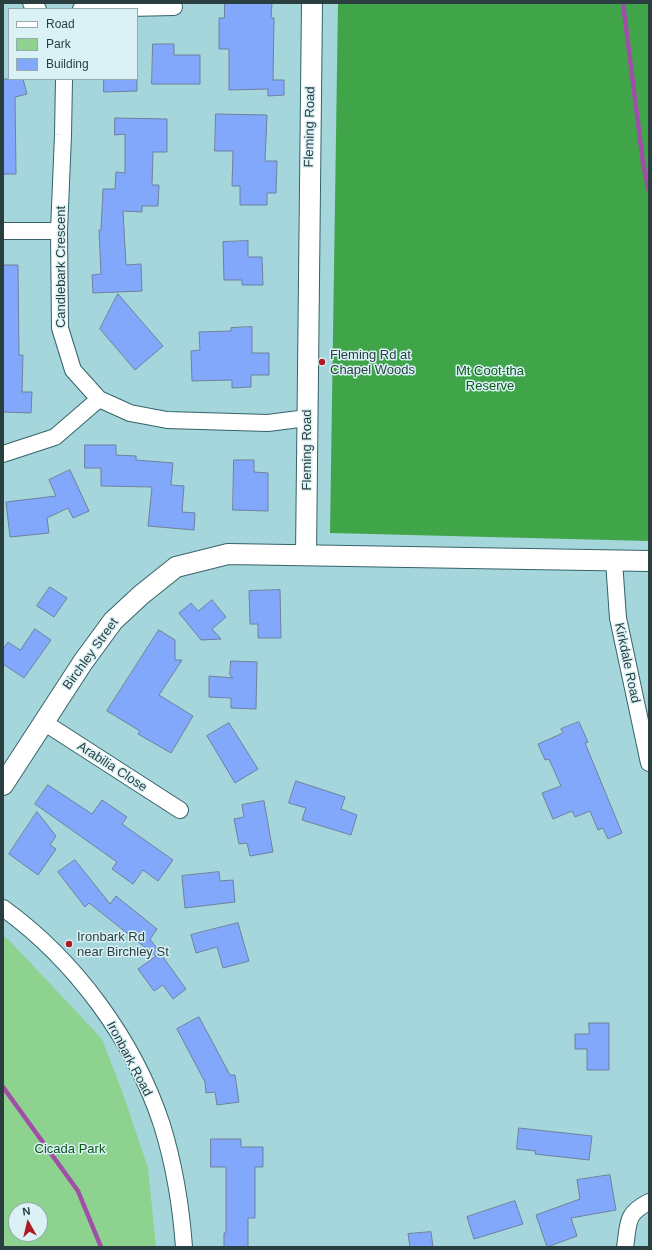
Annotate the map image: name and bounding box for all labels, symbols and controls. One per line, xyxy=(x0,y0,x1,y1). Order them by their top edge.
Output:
legend xyxy=(8,8,138,80)
text: Road xyxy=(46,17,75,31)
text: Park xyxy=(46,37,71,51)
text: Building xyxy=(46,57,89,71)
street label: Fleming Road xyxy=(301,86,319,168)
street label: Candlebark Crescent xyxy=(53,206,69,328)
place label: Fleming Rd at Chapel Woods xyxy=(330,347,415,378)
marker: Fleming Rd at Chapel Woods xyxy=(317,357,327,367)
park label: Mt Coot-tha Reserve xyxy=(456,363,524,394)
street label: Fleming Road xyxy=(299,410,315,490)
street label: Birchley Street xyxy=(60,615,122,693)
street label: Kirkdale Road xyxy=(611,621,643,705)
street label: Arabilia Close xyxy=(74,739,150,795)
place label: Ironbark Rd near Birchley St xyxy=(77,929,169,960)
marker: Ironbark Rd near Birchley St xyxy=(64,939,74,949)
street label: Ironbark Road xyxy=(103,1019,155,1099)
park label: Cicada Park xyxy=(35,1141,105,1157)
north arrow xyxy=(8,1202,48,1242)
text: N xyxy=(22,1205,31,1218)

